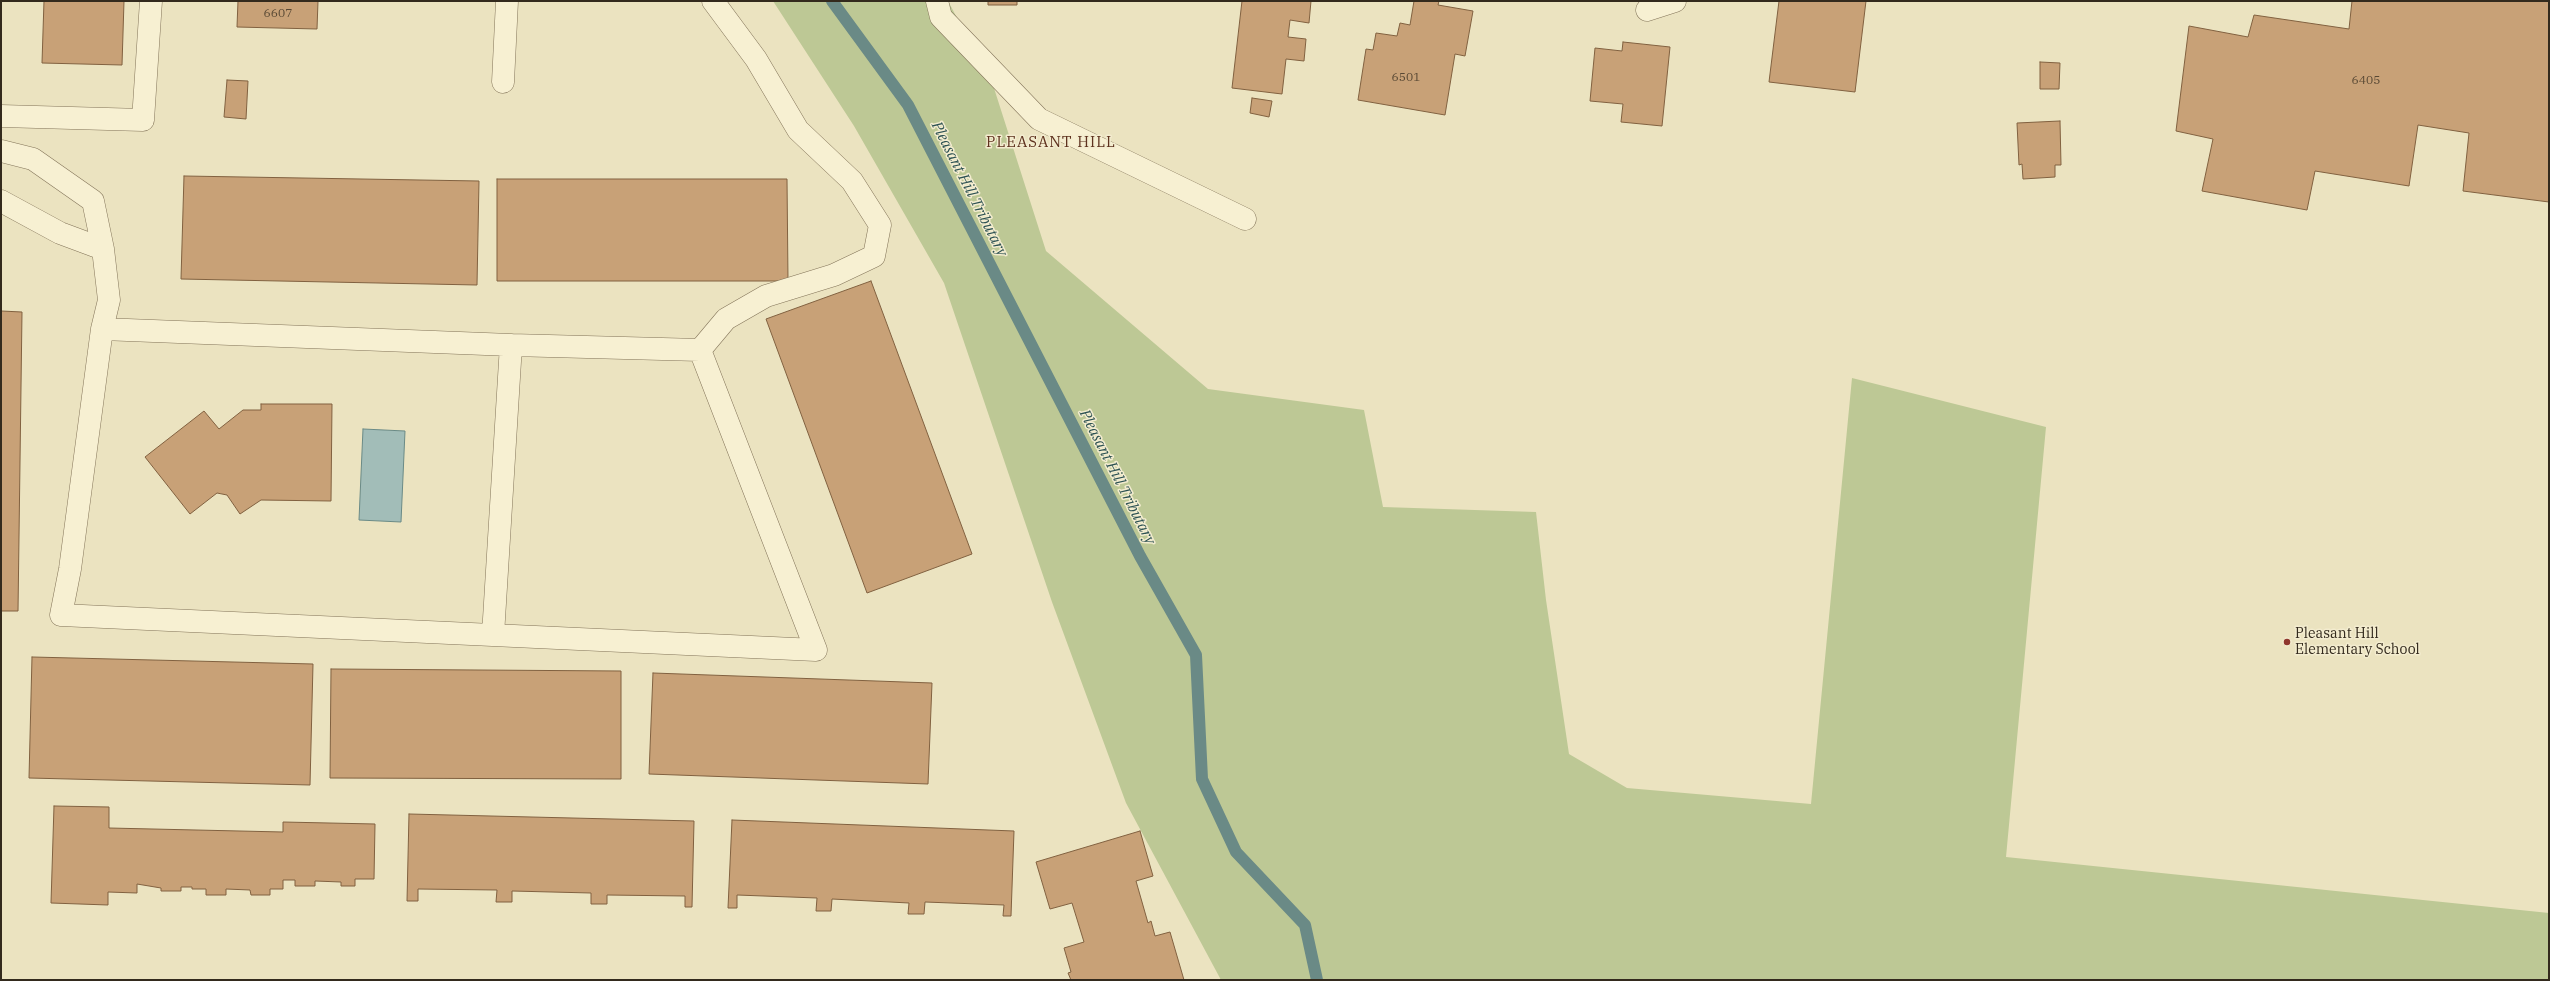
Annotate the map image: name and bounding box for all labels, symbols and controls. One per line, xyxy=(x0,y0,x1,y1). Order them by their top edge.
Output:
house number: 6607 xyxy=(264,7,292,21)
house number: 6501 xyxy=(1392,71,1420,85)
house number: 6405 xyxy=(2352,74,2380,88)
water label: Pleasant Hill Tributary xyxy=(927,119,1011,259)
district label: PLEASANT HILL xyxy=(986,134,1116,152)
water label: Pleasant Hill Tributary xyxy=(1075,407,1159,547)
place label: Pleasant Hill Elementary School xyxy=(2295,626,2420,658)
marker: Pleasant Hill Elementary School xyxy=(2282,637,2292,647)

